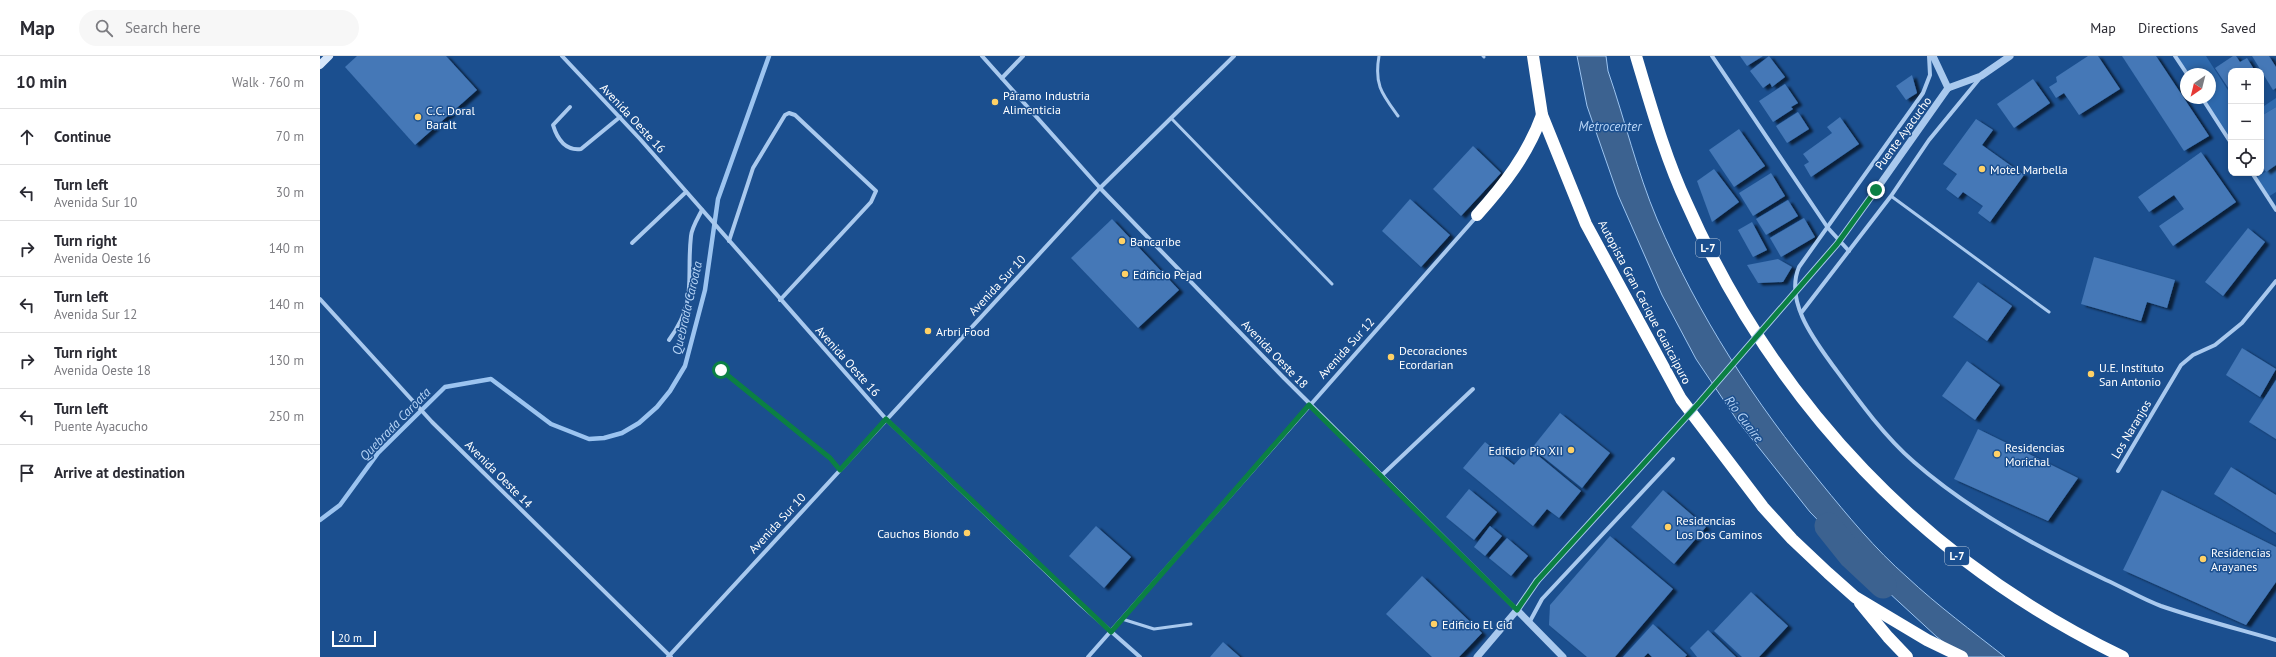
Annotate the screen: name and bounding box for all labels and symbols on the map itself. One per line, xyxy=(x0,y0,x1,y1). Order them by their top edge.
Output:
north arrow xyxy=(2180,68,2216,104)
street label: Avenida Oeste 16 xyxy=(597,80,669,156)
place label: Páramo Industria Alimenticia xyxy=(1003,88,1090,117)
street label: Puente Ayacucho xyxy=(1871,94,1935,172)
marker: Páramo Industria Alimenticia xyxy=(990,97,1000,107)
place label: C.C. Doral Baralt xyxy=(426,103,475,132)
marker: C.C. Doral Baralt xyxy=(413,112,423,122)
water label: Metrocenter xyxy=(1579,118,1642,135)
place label: Motel Marbella xyxy=(1990,162,2068,177)
marker: Motel Marbella xyxy=(1977,164,1987,174)
route end xyxy=(1867,181,1885,199)
street label: Autopista Gran Cacique Guaicaipuro xyxy=(1595,217,1695,387)
place label: Bancaribe xyxy=(1130,234,1181,249)
marker: Bancaribe xyxy=(1117,236,1127,246)
road number: L-7 xyxy=(1696,239,1720,257)
street label: Avenida Sur 10 xyxy=(965,251,1029,318)
water label: Quebrada Caroata xyxy=(668,259,706,356)
place label: Edificio Pejad xyxy=(1133,267,1202,282)
marker: Edificio Pejad xyxy=(1120,269,1130,279)
street label: Avenida Sur 12 xyxy=(1315,314,1377,382)
street label: Avenida Oeste 18 xyxy=(1239,317,1311,391)
street label: Avenida Oeste 16 xyxy=(813,323,883,399)
place label: Arbri Food xyxy=(936,324,990,339)
marker: Arbri Food xyxy=(923,326,933,336)
place label: Decoraciones Ecordarian xyxy=(1399,343,1467,372)
marker: Decoraciones Ecordarian xyxy=(1386,352,1396,362)
place label: U.E. Instituto San Antonio xyxy=(2099,360,2164,389)
route start xyxy=(712,361,730,379)
marker: U.E. Instituto San Antonio xyxy=(2086,369,2096,379)
water label: Quebrada Caroata xyxy=(356,383,435,464)
water label: Río Guaire xyxy=(1721,392,1767,446)
street label: Los Naranjos xyxy=(2108,397,2154,461)
street label: Avenida Oeste 14 xyxy=(462,437,536,511)
place label: Residencias Morichal xyxy=(2005,440,2065,469)
place label: Edificio Pio XII xyxy=(1489,443,1563,458)
marker: Edificio Pio XII xyxy=(1566,445,1576,455)
marker: Residencias Morichal xyxy=(1992,449,2002,459)
street label: Avenida Sur 10 xyxy=(745,489,809,556)
place label: Residencias Los Dos Caminos xyxy=(1676,513,1762,542)
marker: Residencias Los Dos Caminos xyxy=(1663,522,1673,532)
place label: Cauchos Biondo xyxy=(877,526,959,541)
marker: Cauchos Biondo xyxy=(962,528,972,538)
place label: Residencias Arayanes xyxy=(2211,545,2271,574)
road number: L-7 xyxy=(1945,547,1969,565)
marker: Residencias Arayanes xyxy=(2198,554,2208,564)
place label: Edificio El Cid xyxy=(1442,617,1513,632)
marker: Edificio El Cid xyxy=(1429,619,1439,629)
scale bar xyxy=(332,629,376,648)

